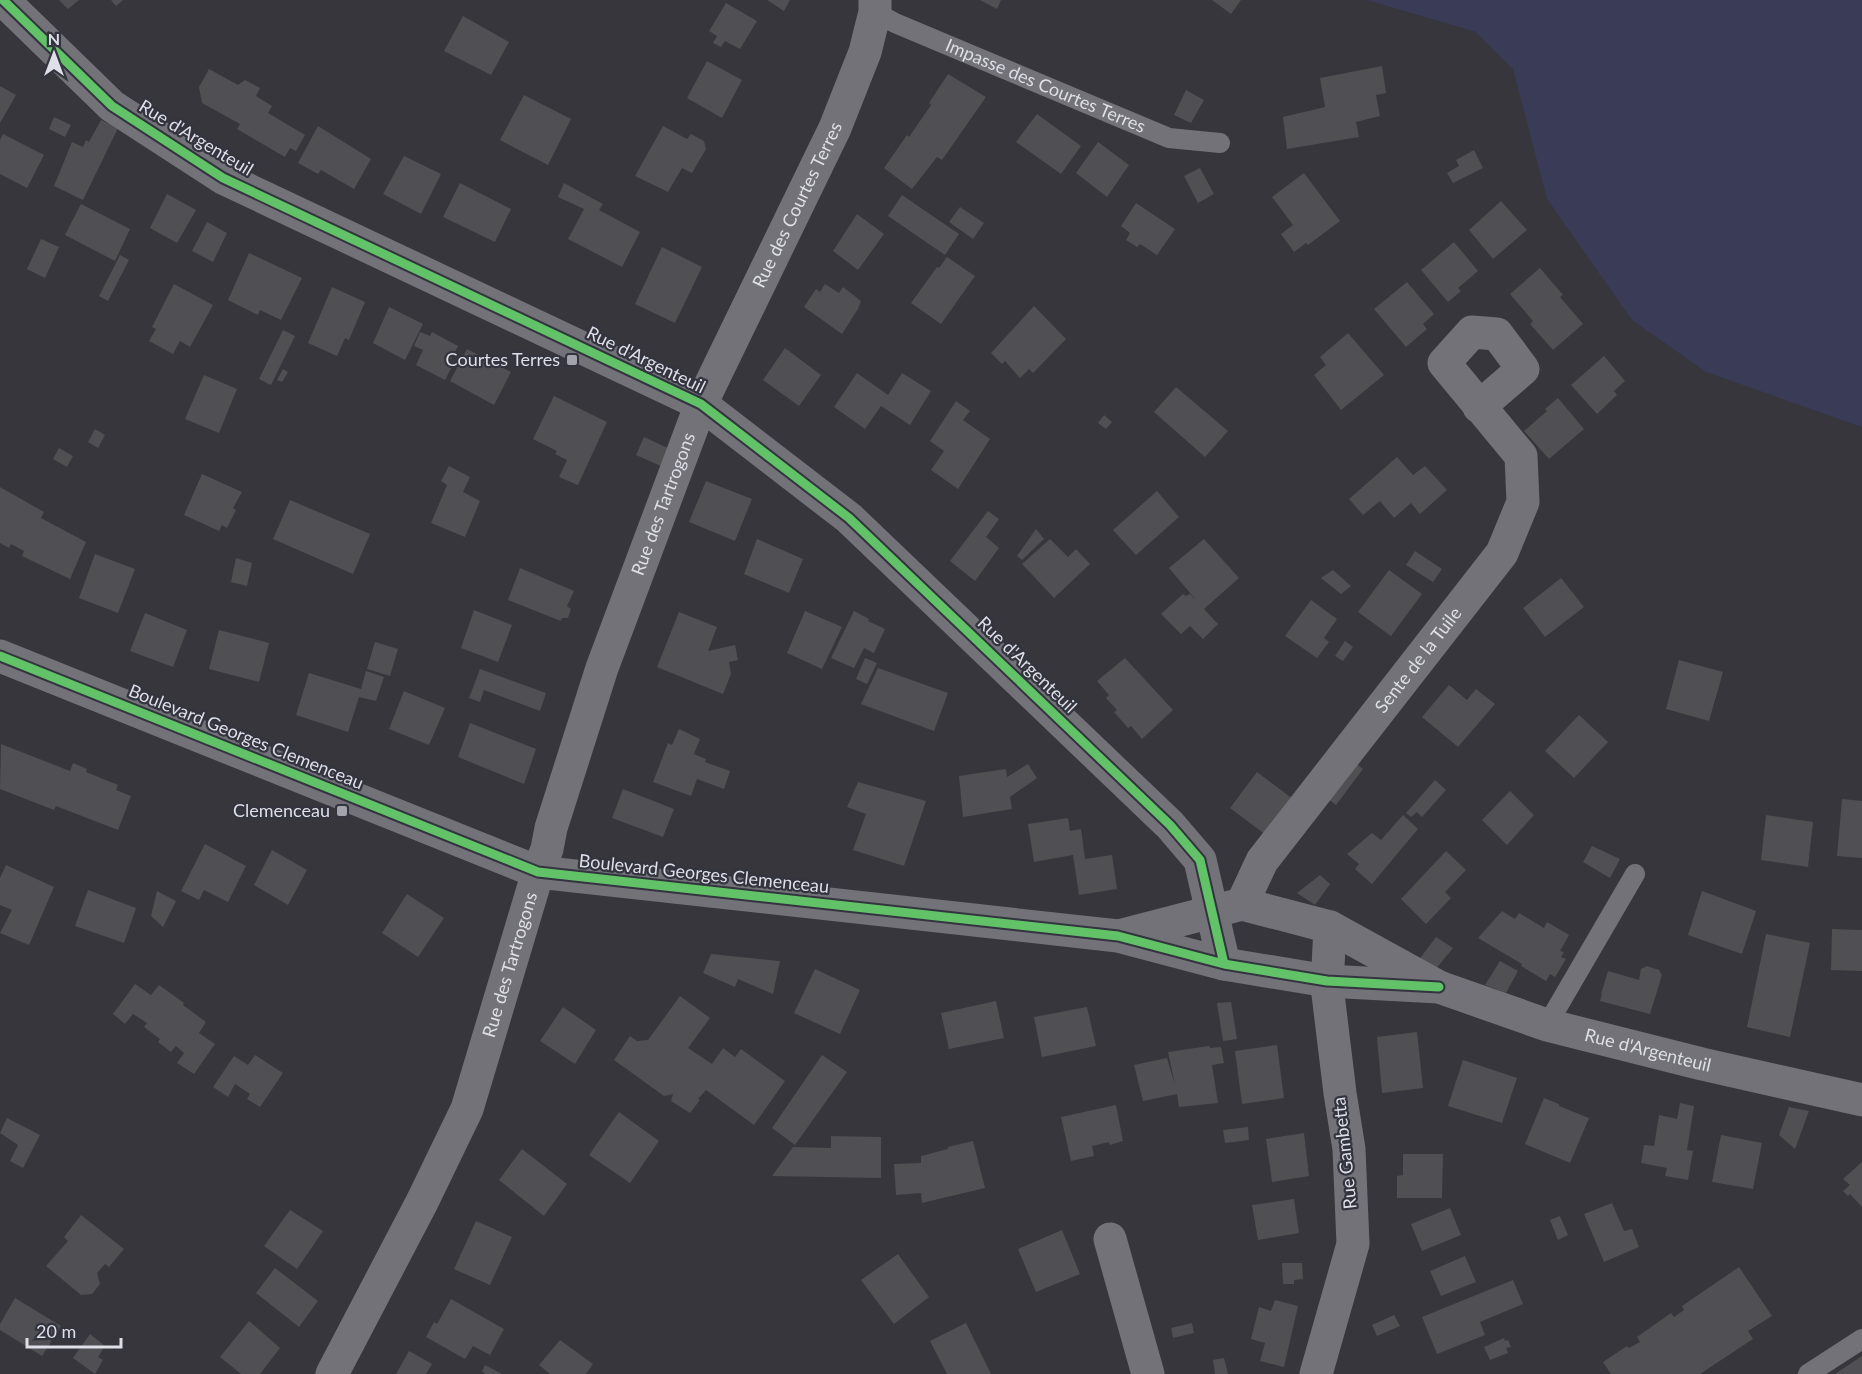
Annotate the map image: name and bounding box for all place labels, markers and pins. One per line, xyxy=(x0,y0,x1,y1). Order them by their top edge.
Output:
place label: Courtes Terres xyxy=(446,348,560,370)
marker: Courtes Terres xyxy=(565,353,579,367)
place label: Clemenceau xyxy=(233,799,330,821)
marker: Clemenceau xyxy=(335,804,349,818)

